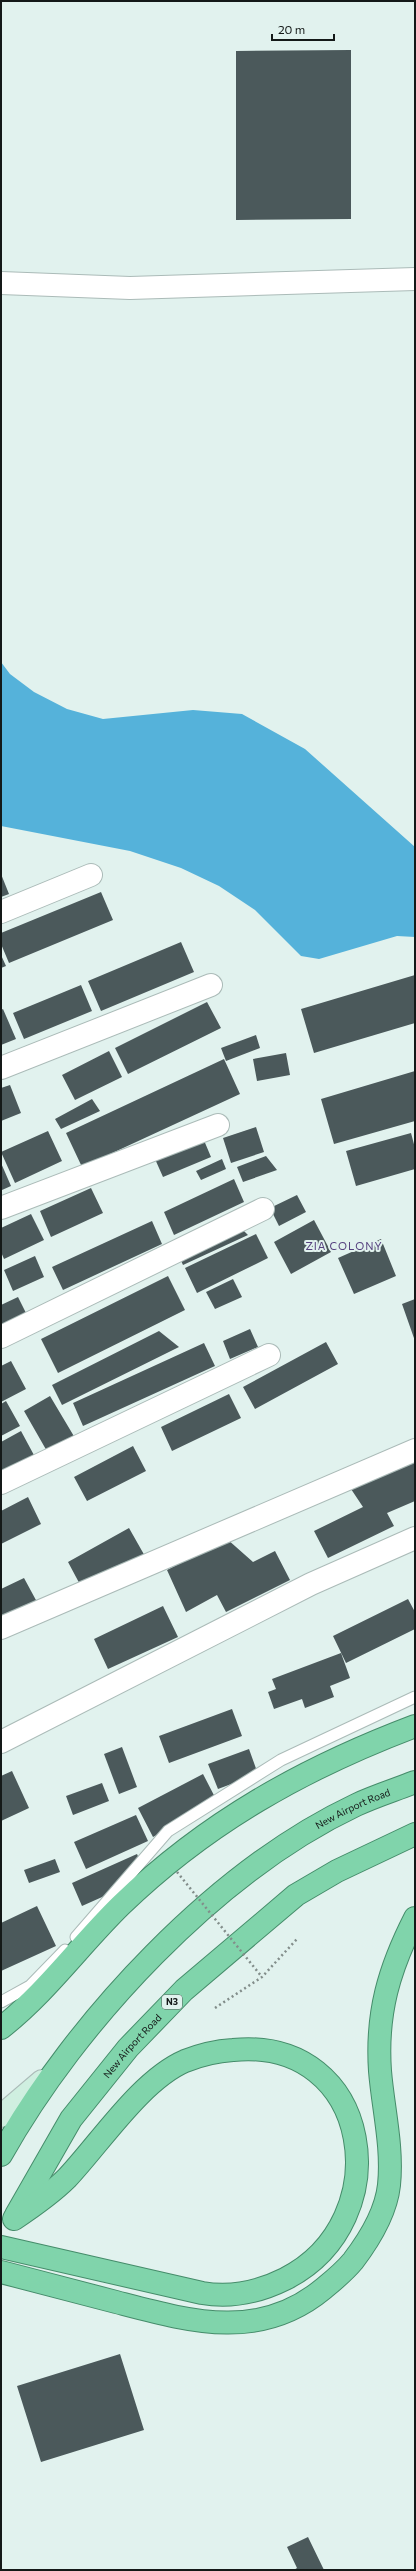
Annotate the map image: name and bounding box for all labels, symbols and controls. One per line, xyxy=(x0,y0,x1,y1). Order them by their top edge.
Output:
scale bar xyxy=(272,16,334,42)
text: 20 m xyxy=(278,22,305,36)
district label: ZIA COLONY xyxy=(305,1239,383,1252)
street label: New Airport Road xyxy=(313,1786,392,1831)
road number: N3 xyxy=(162,1995,182,2009)
street label: New Airport Road xyxy=(101,2011,164,2080)

